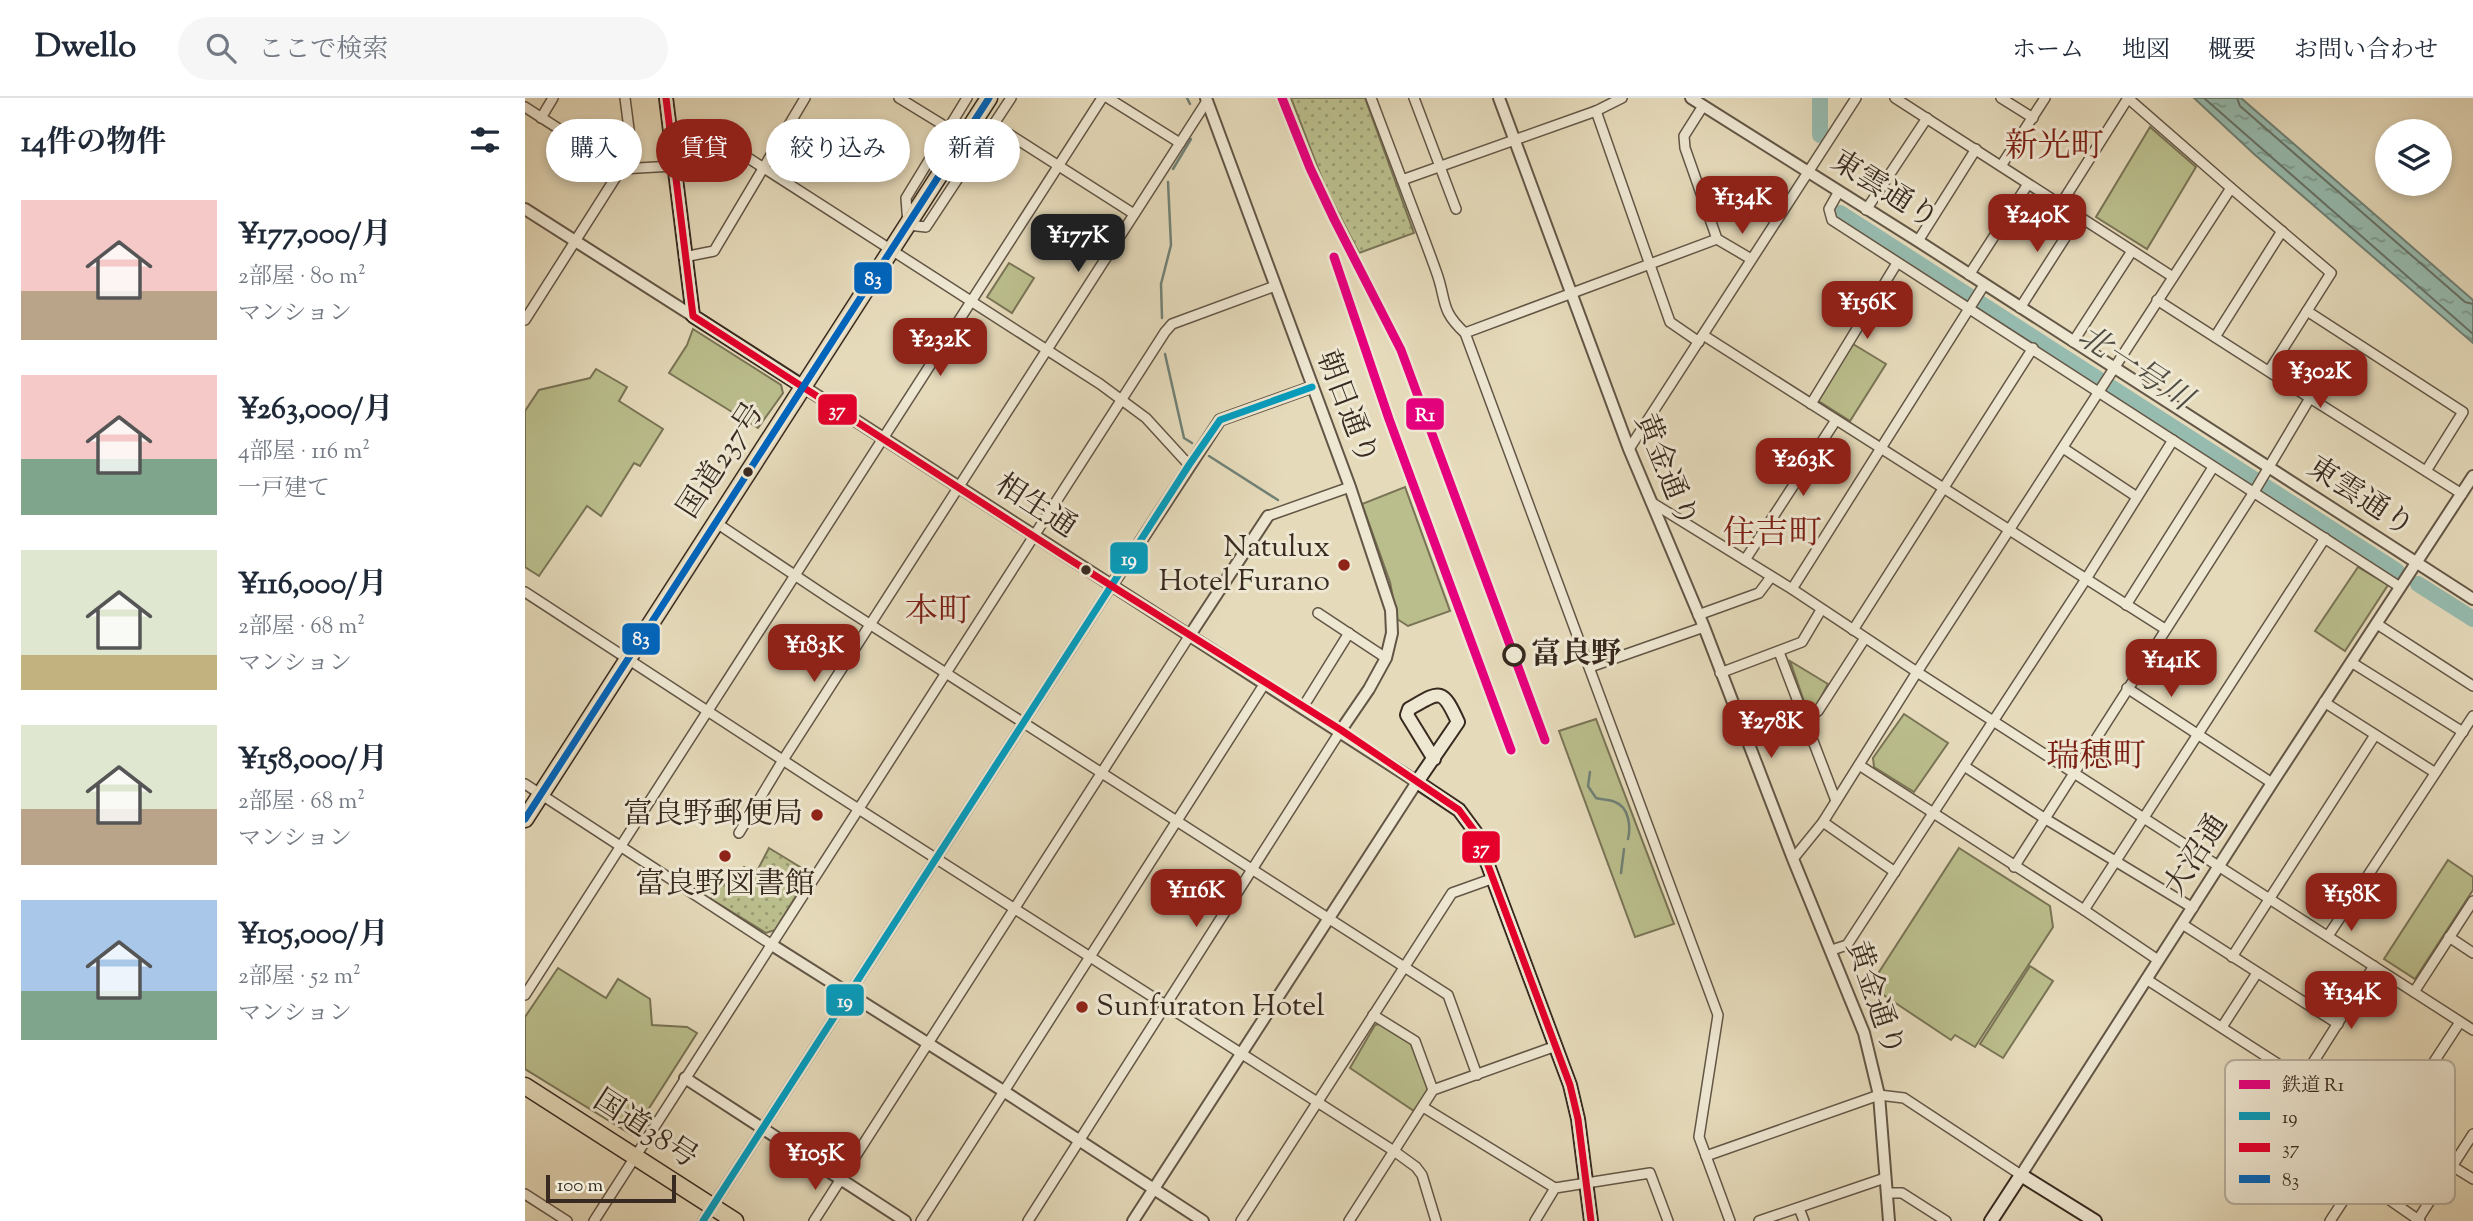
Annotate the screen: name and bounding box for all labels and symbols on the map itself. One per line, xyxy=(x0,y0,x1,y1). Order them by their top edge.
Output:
district label: 新光町 xyxy=(2005,124,2104,172)
street label: 東雲通り xyxy=(1822,141,1946,241)
pin: ¥134K xyxy=(1693,176,1791,236)
pin: ¥240K xyxy=(1988,194,2086,254)
pin: ¥177K xyxy=(1029,214,1127,274)
line badge: 83 xyxy=(853,261,893,295)
text: 83 xyxy=(864,267,882,294)
pin: ¥156K xyxy=(1818,282,1916,341)
water label: 北一号川 xyxy=(2068,315,2203,425)
pin: ¥232K xyxy=(891,318,989,378)
street label: 朝日通り xyxy=(1304,344,1388,472)
pin: ¥302K xyxy=(2271,350,2369,410)
line badge: 37 xyxy=(817,393,858,426)
street label: 国道237号 xyxy=(668,394,776,528)
line badge: R1 xyxy=(1405,397,1445,431)
text: 37 xyxy=(828,398,846,425)
text: R1 xyxy=(1415,403,1436,430)
street label: 黄金通り xyxy=(1623,407,1707,535)
pin: ¥263K xyxy=(1754,438,1852,498)
street label: 東雲通り xyxy=(2298,447,2422,549)
street label: 相生通 xyxy=(986,464,1084,550)
unlabelled marker xyxy=(741,465,755,479)
district label: 住吉町 xyxy=(1723,511,1822,559)
place label: Natulux Hotel Furano xyxy=(1159,527,1330,604)
line badge: 19 xyxy=(1109,541,1149,575)
text: 19 xyxy=(1121,547,1137,574)
marker: Natulux Hotel Furano xyxy=(1336,557,1352,573)
unlabelled marker xyxy=(1079,563,1093,577)
district label: 本町 xyxy=(905,589,971,637)
line badge: 83 xyxy=(621,622,661,656)
pin: ¥183K xyxy=(765,624,863,684)
text: 83 xyxy=(632,627,650,654)
place label: 富良野 xyxy=(1531,634,1621,677)
pin: ¥141K xyxy=(2122,640,2220,699)
marker: 富良野 xyxy=(1503,644,1525,666)
pin: ¥278K xyxy=(1722,700,1820,760)
district label: 瑞穂町 xyxy=(2047,734,2146,782)
place label: 富良野郵便局 xyxy=(623,794,803,837)
marker: 富良野郵便局 xyxy=(809,807,825,823)
street label: 大沼通 xyxy=(2154,807,2240,905)
line badge: 37 xyxy=(1461,830,1501,864)
text: 37 xyxy=(1472,836,1490,863)
marker: 富良野図書館 xyxy=(717,848,733,864)
place label: 富良野図書館 xyxy=(635,864,815,907)
pin: ¥116K xyxy=(1147,870,1245,929)
pin: ¥158K xyxy=(2302,874,2400,933)
street label: 黄金通り xyxy=(1834,935,1914,1063)
pin: ¥134K xyxy=(2302,972,2400,1031)
line badge: 19 xyxy=(825,983,865,1017)
place label: Sunfuraton Hotel xyxy=(1096,986,1325,1029)
text: 19 xyxy=(837,989,853,1016)
marker: Sunfuraton Hotel xyxy=(1074,999,1090,1015)
legend xyxy=(2225,1060,2455,1204)
text: 鉄道 R1 xyxy=(2282,1073,2345,1100)
street label: 国道38号 xyxy=(584,1080,706,1180)
text: 19 xyxy=(2282,1105,2298,1132)
pin: ¥105K xyxy=(766,1132,864,1192)
text: 37 xyxy=(2282,1136,2300,1163)
text: 83 xyxy=(2282,1168,2299,1195)
scale bar xyxy=(546,1172,675,1204)

